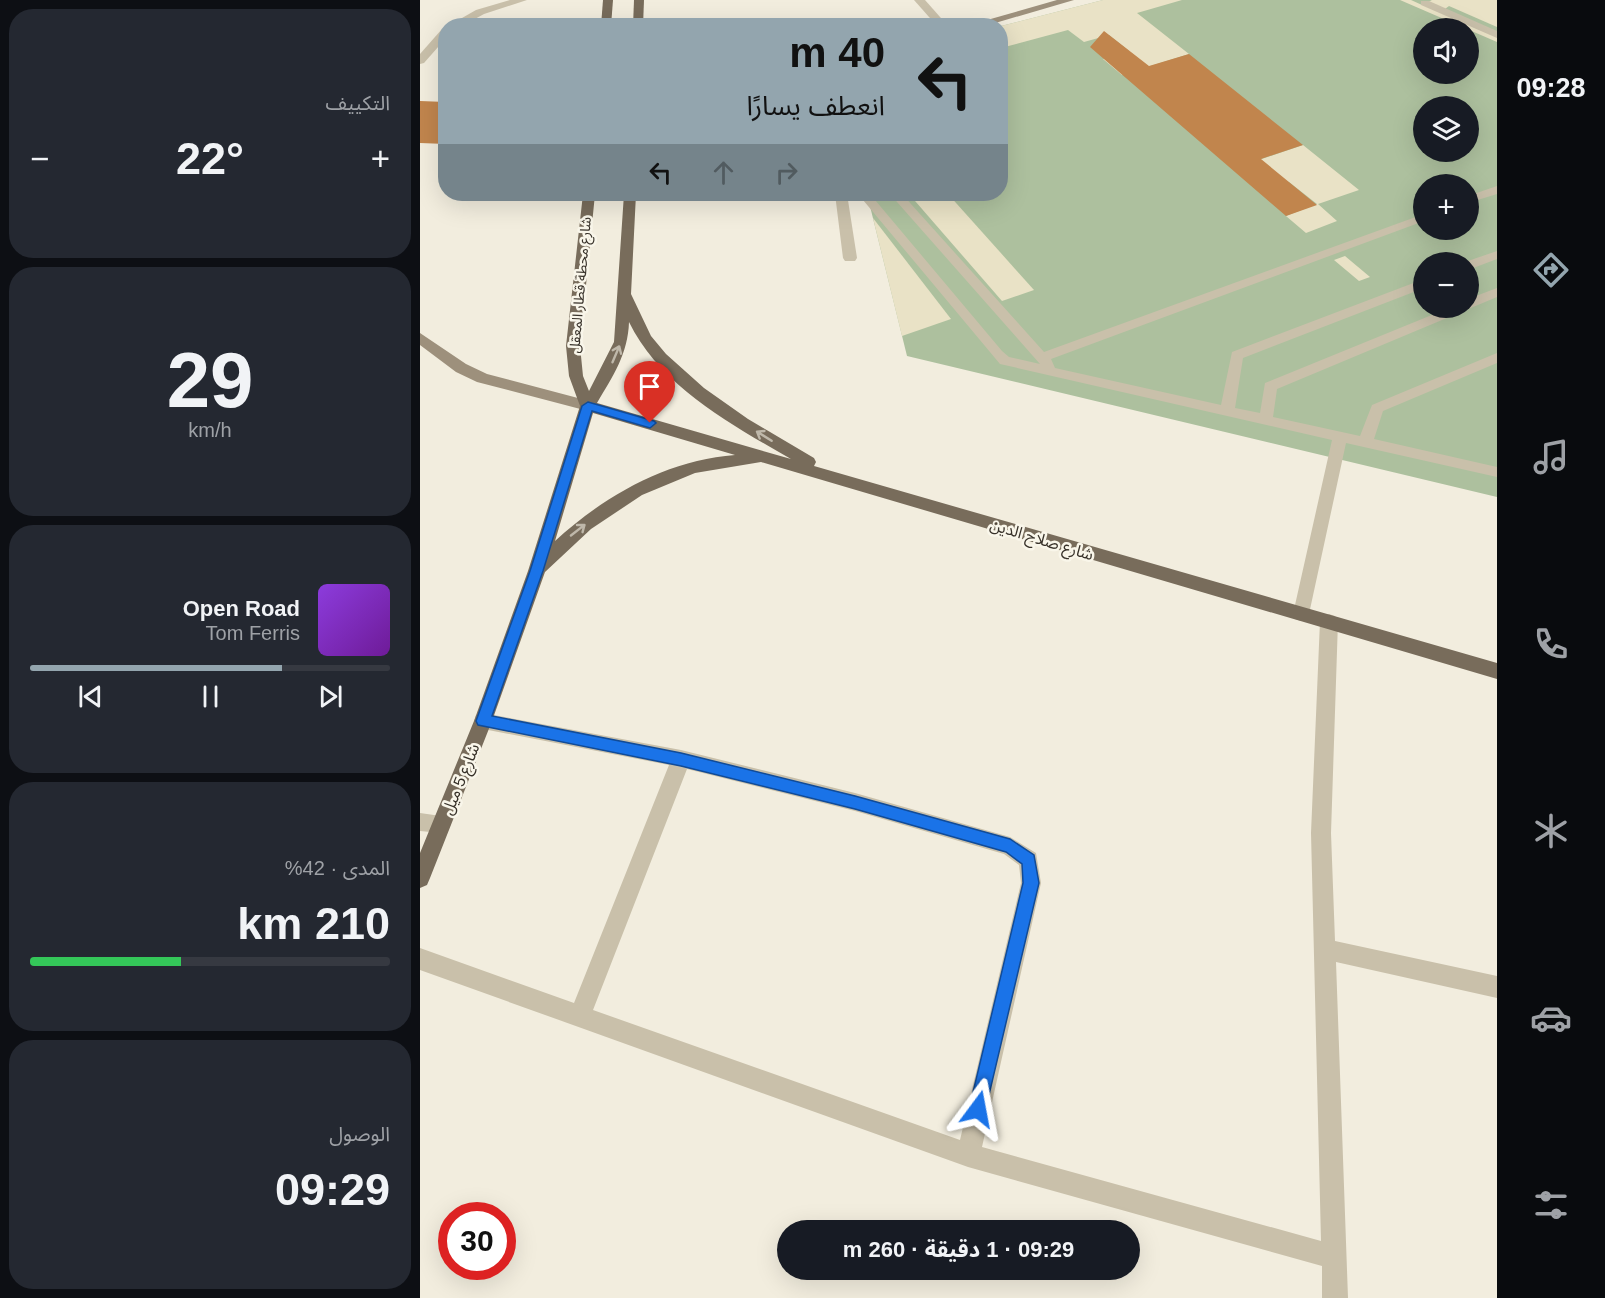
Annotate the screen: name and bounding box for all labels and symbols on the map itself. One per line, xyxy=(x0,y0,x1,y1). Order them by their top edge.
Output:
street label: شارع محطة قطار المعقل xyxy=(566,216,597,354)
one-way arrow xyxy=(611,346,622,364)
pin xyxy=(624,361,675,423)
one-way arrow xyxy=(756,429,773,441)
street label: شارع صلاح الدين xyxy=(987,516,1096,567)
one-way arrow xyxy=(570,523,586,536)
street label: شارع 5 ميل xyxy=(439,741,486,819)
position arrow xyxy=(946,1077,1010,1141)
speed limit sign: 30 xyxy=(438,1202,516,1280)

